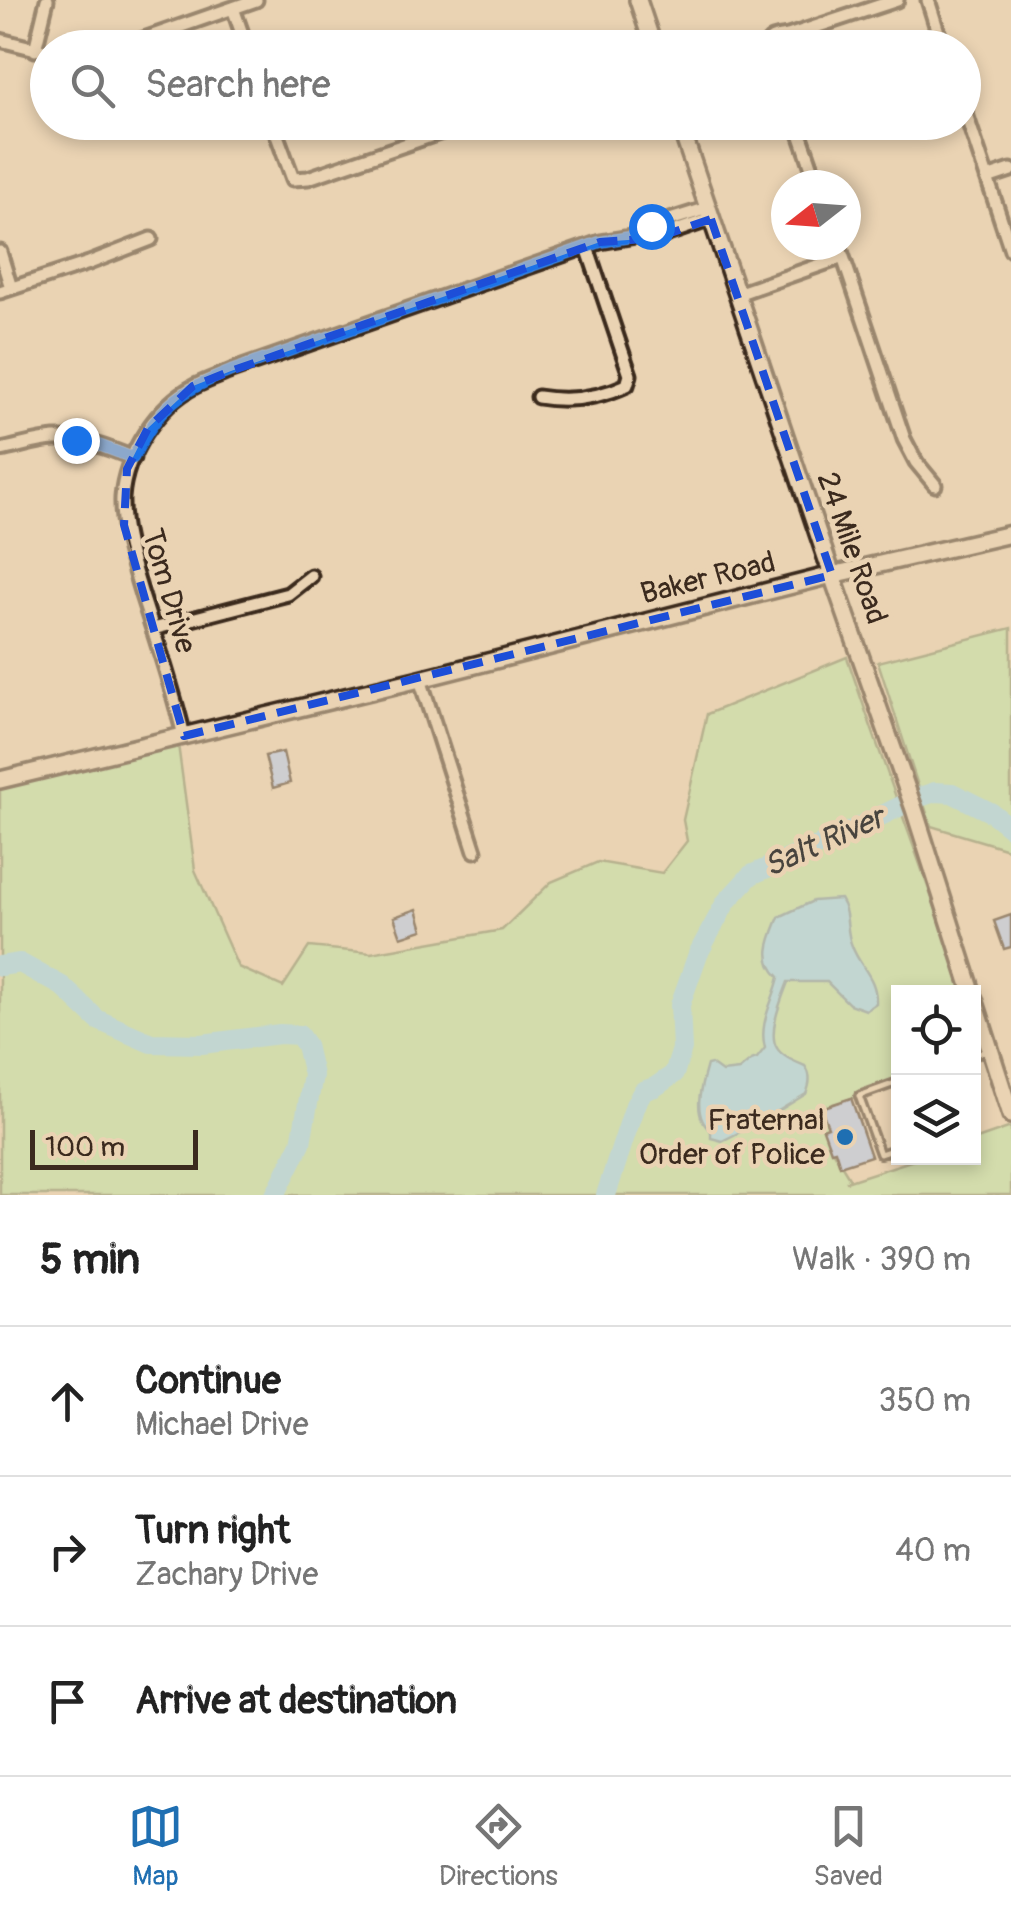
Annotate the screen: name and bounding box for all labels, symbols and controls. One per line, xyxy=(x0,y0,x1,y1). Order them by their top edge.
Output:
search box xyxy=(30,30,981,140)
icon: search xyxy=(65,58,120,113)
text: Search here xyxy=(145,61,331,109)
north arrow xyxy=(771,170,861,260)
route start xyxy=(629,204,675,250)
route end xyxy=(54,418,100,464)
street label: 24 Mile Road xyxy=(809,467,895,629)
street label: Tom Drive xyxy=(134,525,204,658)
street label: Baker Road xyxy=(637,543,779,613)
water label: Salt River xyxy=(757,796,894,886)
map controls xyxy=(891,985,981,1165)
button: locate xyxy=(891,985,981,1075)
button: layers xyxy=(891,1075,981,1165)
place label: Fraternal Order of Police xyxy=(639,1102,825,1173)
scale bar xyxy=(30,1125,198,1170)
marker: Fraternal Order of Police xyxy=(834,1126,856,1148)
text: 100 m xyxy=(45,1130,125,1165)
text: 5 min xyxy=(40,1234,140,1286)
text: Walk · 390 m xyxy=(792,1240,971,1280)
text: Continue xyxy=(135,1357,281,1405)
icon: ahead xyxy=(40,1374,95,1429)
text: 350 m xyxy=(879,1381,971,1421)
text: Michael Drive xyxy=(135,1405,309,1445)
text: Turn right xyxy=(135,1507,290,1555)
icon: right xyxy=(40,1524,95,1579)
text: 40 m xyxy=(895,1531,971,1571)
text: Zachary Drive xyxy=(135,1555,318,1595)
icon: arrive xyxy=(40,1674,95,1729)
text: Arrive at destination xyxy=(135,1677,457,1725)
tab: Map xyxy=(128,1799,183,1894)
tab: Directions xyxy=(439,1799,558,1894)
tab: Saved xyxy=(814,1799,883,1894)

